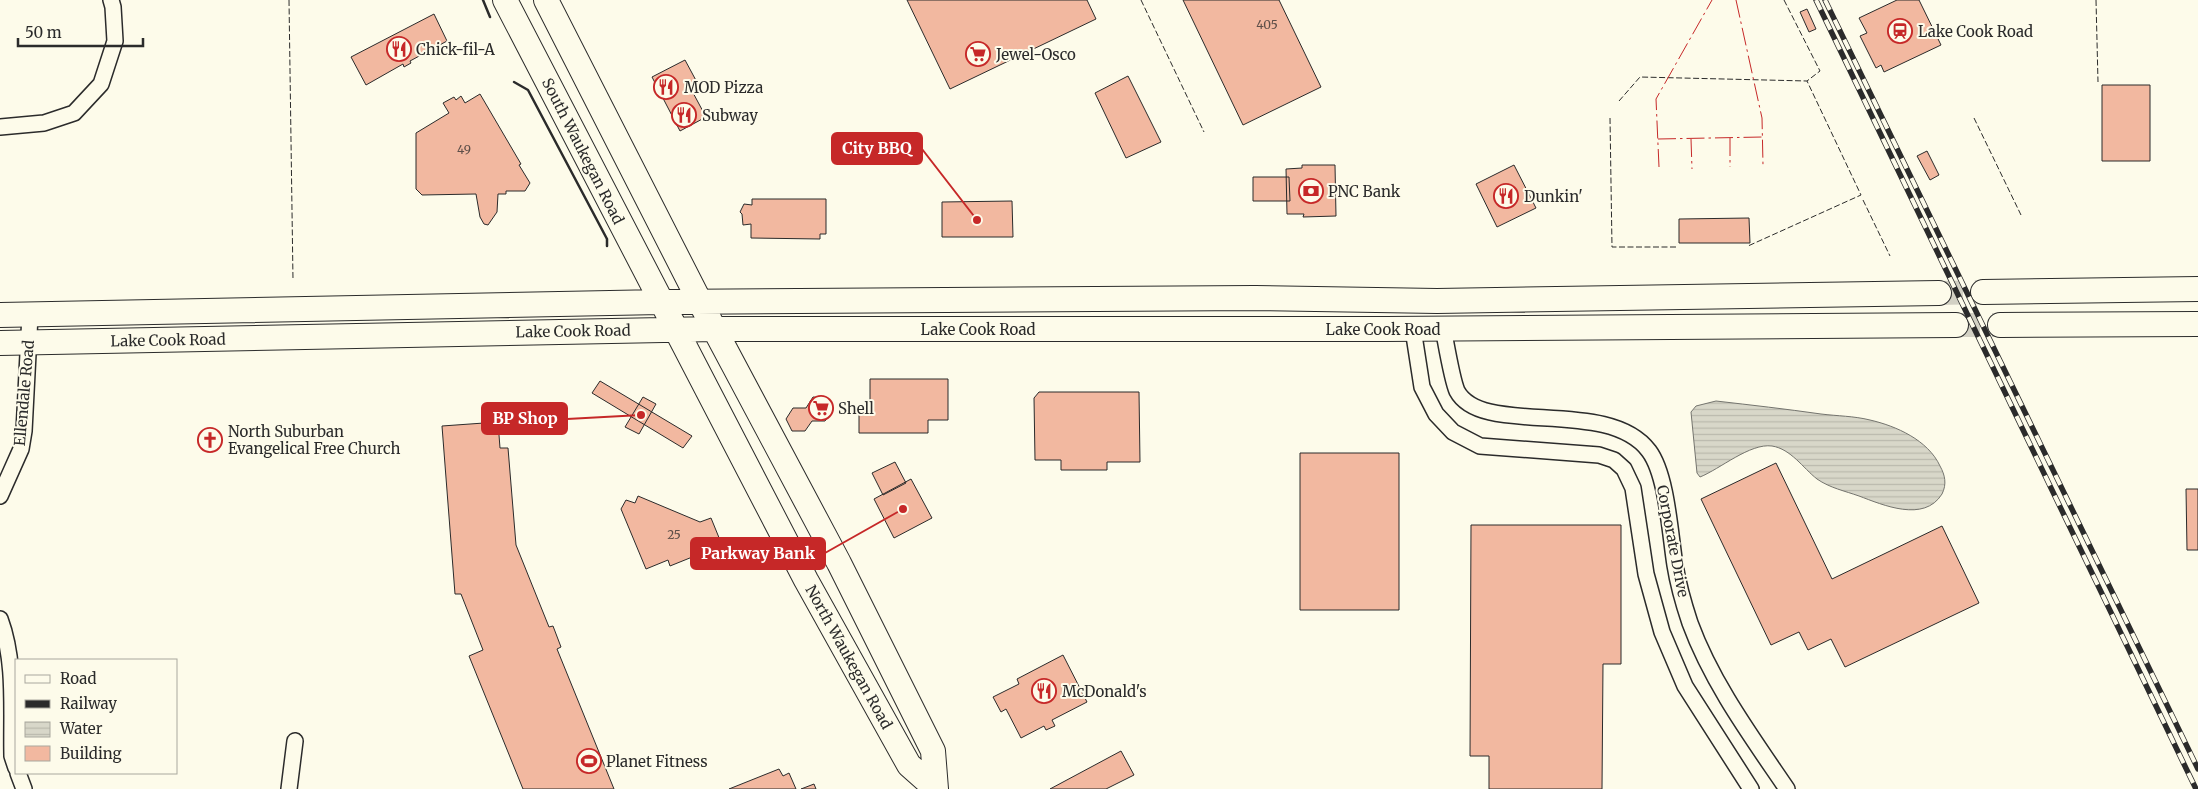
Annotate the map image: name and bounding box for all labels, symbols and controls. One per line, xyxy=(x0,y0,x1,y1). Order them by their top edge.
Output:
scale bar xyxy=(18,15,142,47)
house number: 405 xyxy=(1256,17,1278,32)
station icon: Lake Cook Road xyxy=(1887,18,1913,44)
place label: Lake Cook Road xyxy=(1918,22,2033,41)
text: 50 m xyxy=(25,23,62,42)
restaurant icon: Chick-fil-A xyxy=(386,36,412,62)
place label: Chick-fil-A xyxy=(416,40,495,59)
supermarket icon: Jewel-Osco xyxy=(965,41,991,67)
place label: Jewel-Osco xyxy=(995,45,1076,64)
restaurant icon: MOD Pizza xyxy=(653,74,679,100)
street label: South Waukegan Road xyxy=(538,75,628,227)
place label: MOD Pizza xyxy=(684,78,763,97)
restaurant icon: Subway xyxy=(671,102,697,128)
place label: Subway xyxy=(702,106,758,125)
callout: City BBQ xyxy=(832,133,922,164)
text: City BBQ xyxy=(842,138,913,158)
house number: 49 xyxy=(457,142,471,157)
bank icon: PNC Bank xyxy=(1298,178,1324,204)
place label: PNC Bank xyxy=(1328,182,1401,201)
restaurant icon: Dunkin' xyxy=(1493,183,1519,209)
place label: Dunkin' xyxy=(1524,187,1583,206)
street label: Lake Cook Road xyxy=(515,320,631,342)
street label: Lake Cook Road xyxy=(920,320,1036,339)
street label: Lake Cook Road xyxy=(1325,320,1441,339)
street label: Lake Cook Road xyxy=(110,329,226,351)
street label: Ellendale Road xyxy=(10,339,38,447)
supermarket icon: Shell xyxy=(808,395,834,421)
place label: Shell xyxy=(838,399,874,418)
callout: BP Shop xyxy=(482,403,567,434)
text: BP Shop xyxy=(492,408,558,428)
place label: North Suburban Evangelical Free Church xyxy=(228,422,400,458)
church icon: North Suburban Evangelical Free Church xyxy=(197,427,223,453)
street label: Corporate Drive xyxy=(1653,483,1693,599)
house number: 25 xyxy=(667,527,681,542)
callout: Parkway Bank xyxy=(691,538,825,569)
text: Parkway Bank xyxy=(701,543,816,563)
street label: North Waukegan Road xyxy=(802,582,896,732)
legend xyxy=(15,659,178,774)
text: Road xyxy=(60,669,96,688)
restaurant icon: McDonald's xyxy=(1031,678,1057,704)
place label: McDonald's xyxy=(1062,682,1147,701)
text: Railway xyxy=(60,694,117,713)
text: Water xyxy=(59,719,103,738)
text: Building xyxy=(60,744,122,763)
sports icon: Planet Fitness xyxy=(576,748,602,774)
place label: Planet Fitness xyxy=(606,752,708,771)

